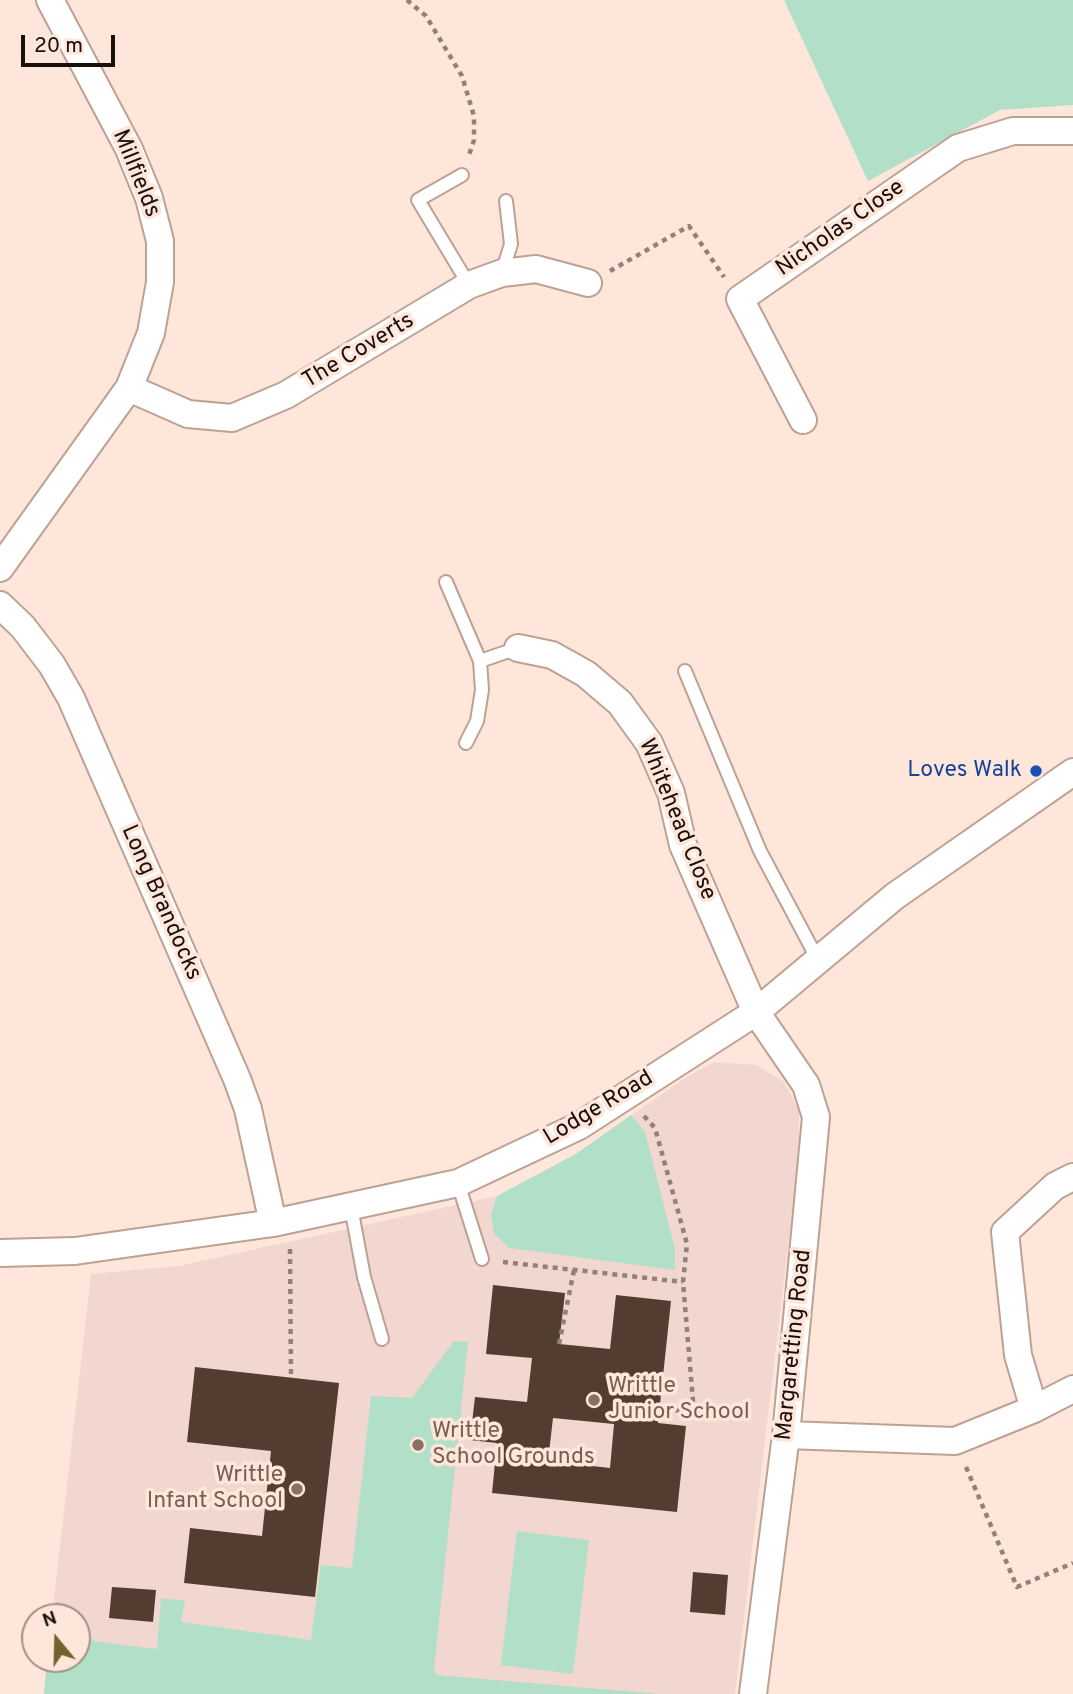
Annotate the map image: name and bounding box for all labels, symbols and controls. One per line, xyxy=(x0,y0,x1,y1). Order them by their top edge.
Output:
scale bar xyxy=(24,21,119,65)
text: 20 m xyxy=(34,33,83,60)
street label: Millfields xyxy=(105,126,165,222)
street label: Nicholas Close xyxy=(771,175,911,283)
street label: The Coverts xyxy=(298,308,420,396)
street label: Whitehead Close xyxy=(631,735,721,905)
place label: Loves Walk xyxy=(907,757,1022,785)
marker: Loves Walk xyxy=(1028,763,1044,779)
street label: Long Brandocks xyxy=(113,821,207,985)
street label: Lodge Road xyxy=(539,1066,659,1152)
street label: Margaretting Road xyxy=(771,1248,819,1442)
place label: Writtle Junior School xyxy=(608,1373,750,1427)
marker: Writtle Junior School xyxy=(586,1392,602,1408)
place label: Writtle School Grounds xyxy=(432,1418,595,1472)
marker: Writtle School Grounds xyxy=(410,1437,426,1453)
place label: Writtle Infant School xyxy=(147,1462,283,1516)
marker: Writtle Infant School xyxy=(289,1481,305,1497)
north arrow xyxy=(21,1603,91,1673)
text: N xyxy=(39,1606,60,1634)

